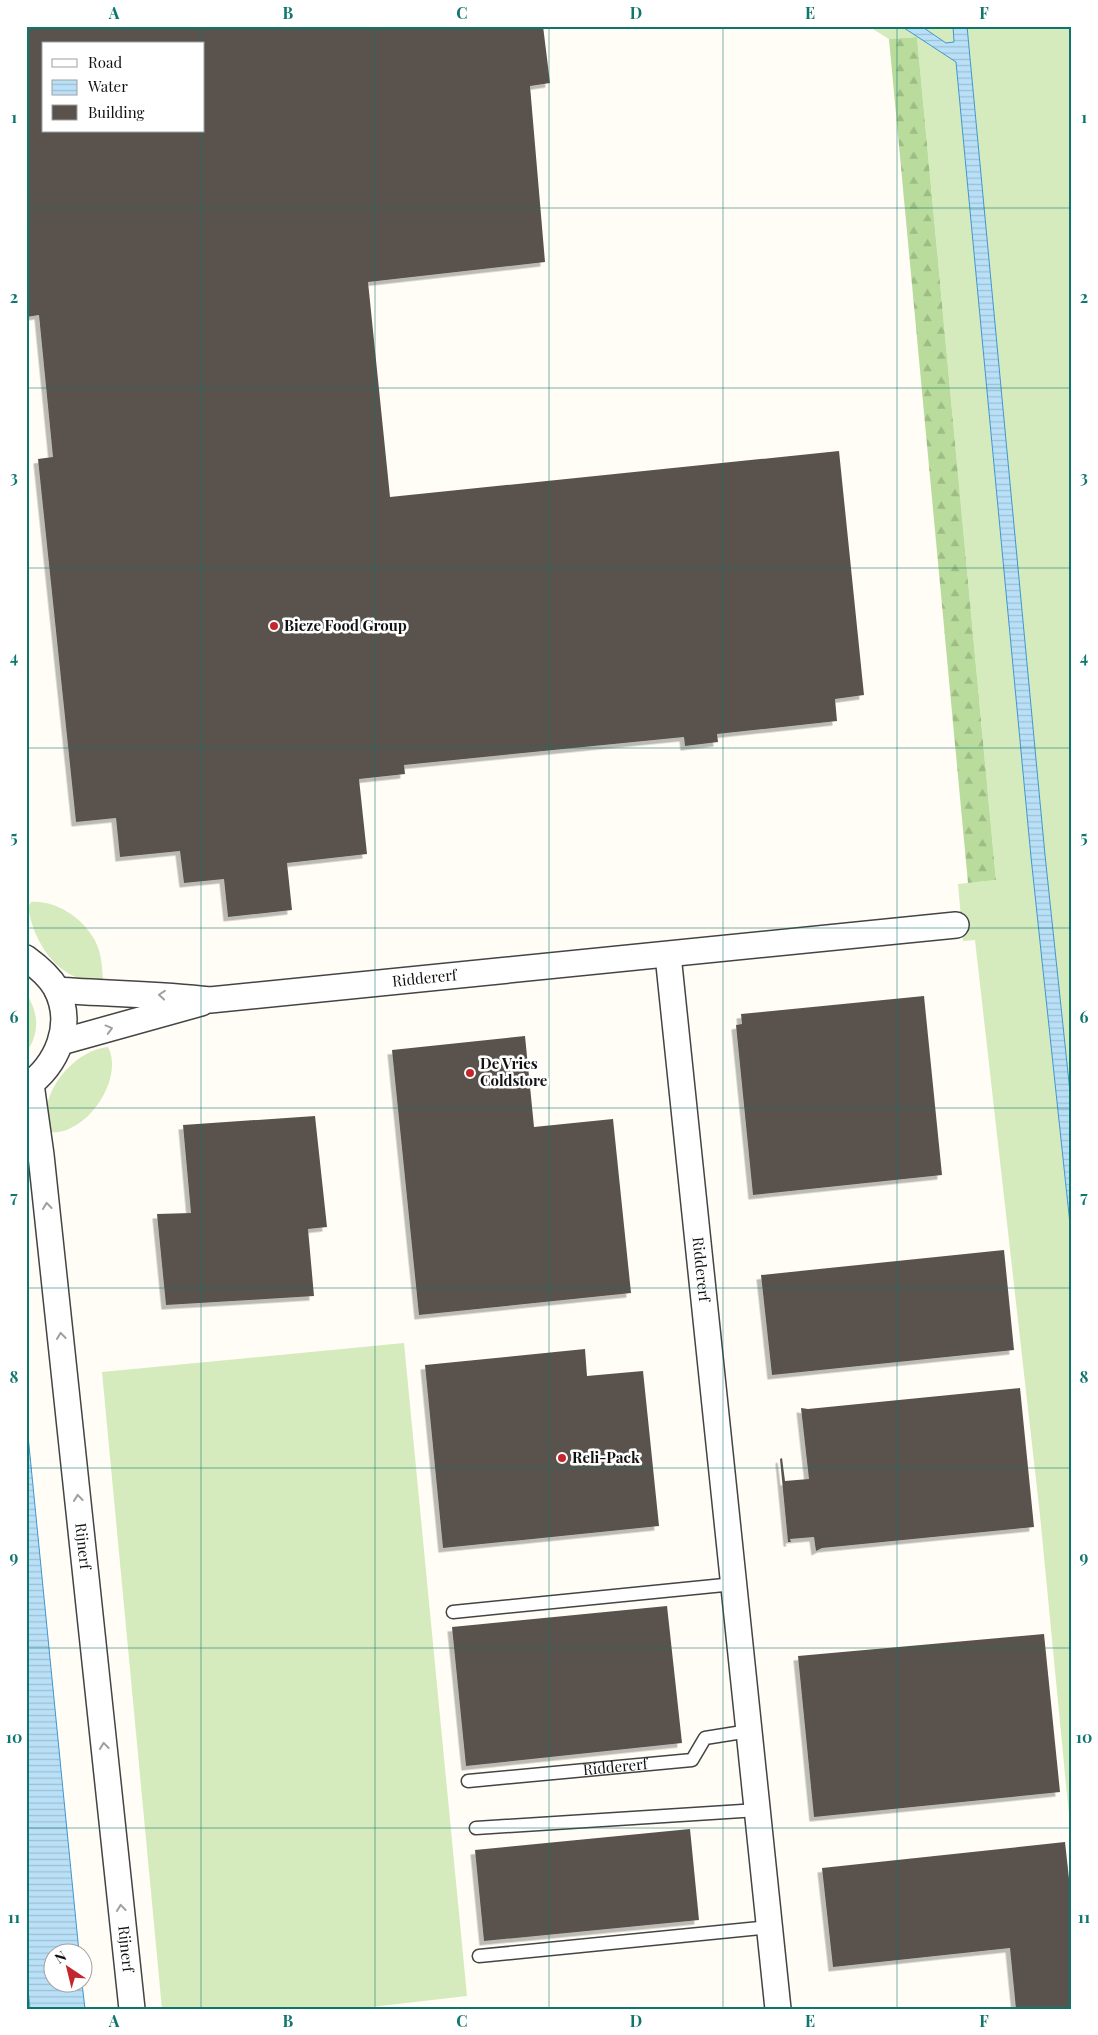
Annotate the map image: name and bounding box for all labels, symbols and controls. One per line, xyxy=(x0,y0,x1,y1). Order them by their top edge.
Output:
text: A xyxy=(108,2,120,23)
text: B xyxy=(283,2,294,23)
text: C xyxy=(456,2,468,23)
text: D xyxy=(630,2,642,23)
text: E xyxy=(805,2,815,23)
text: F xyxy=(979,2,989,23)
legend xyxy=(42,42,205,132)
text: Road xyxy=(88,52,122,72)
text: Water xyxy=(87,76,128,96)
text: Building xyxy=(88,102,145,122)
text: 1 xyxy=(11,106,17,127)
text: 1 xyxy=(1081,106,1087,127)
text: 2 xyxy=(10,286,18,307)
text: 2 xyxy=(1080,286,1088,307)
text: 3 xyxy=(10,466,18,487)
text: 3 xyxy=(1080,466,1088,487)
place label: Bieze Food Group xyxy=(284,615,407,635)
marker: Bieze Food Group xyxy=(268,620,280,632)
text: 4 xyxy=(10,646,18,667)
text: 4 xyxy=(1080,646,1088,667)
text: 5 xyxy=(10,826,18,847)
text: 5 xyxy=(1080,826,1088,847)
street label: Riddererf xyxy=(391,964,459,991)
one-way arrow xyxy=(157,989,165,1000)
text: 6 xyxy=(10,1006,19,1027)
text: 6 xyxy=(1080,1006,1089,1027)
one-way arrow xyxy=(104,1025,112,1035)
place label: De Vries Coldstore xyxy=(480,1053,548,1090)
marker: De Vries Coldstore xyxy=(464,1067,476,1079)
text: 7 xyxy=(10,1186,18,1207)
text: 7 xyxy=(1080,1186,1088,1207)
one-way arrow xyxy=(42,1202,53,1210)
street label: Riddererf xyxy=(688,1236,715,1303)
one-way arrow xyxy=(55,1332,66,1340)
text: 8 xyxy=(10,1366,19,1387)
text: 8 xyxy=(1080,1366,1089,1387)
place label: Reli-Pack xyxy=(572,1447,640,1467)
marker: Reli-Pack xyxy=(556,1452,568,1464)
one-way arrow xyxy=(73,1494,84,1502)
street label: Rijnerf xyxy=(71,1522,96,1571)
text: 9 xyxy=(10,1546,19,1567)
text: 9 xyxy=(1080,1546,1089,1567)
text: 10 xyxy=(6,1726,22,1747)
text: 10 xyxy=(1076,1726,1092,1747)
one-way arrow xyxy=(99,1742,110,1750)
street label: Riddererf xyxy=(582,1753,649,1779)
one-way arrow xyxy=(116,1904,127,1912)
text: 11 xyxy=(8,1906,20,1927)
text: 11 xyxy=(1078,1906,1090,1927)
street label: Rijnerf xyxy=(114,1925,139,1974)
north arrow xyxy=(42,1942,92,1992)
text: N xyxy=(51,1946,70,1968)
text: A xyxy=(108,2010,120,2031)
text: B xyxy=(283,2010,294,2031)
text: C xyxy=(456,2010,468,2031)
text: D xyxy=(630,2010,642,2031)
text: E xyxy=(805,2010,815,2031)
text: F xyxy=(979,2010,989,2031)

